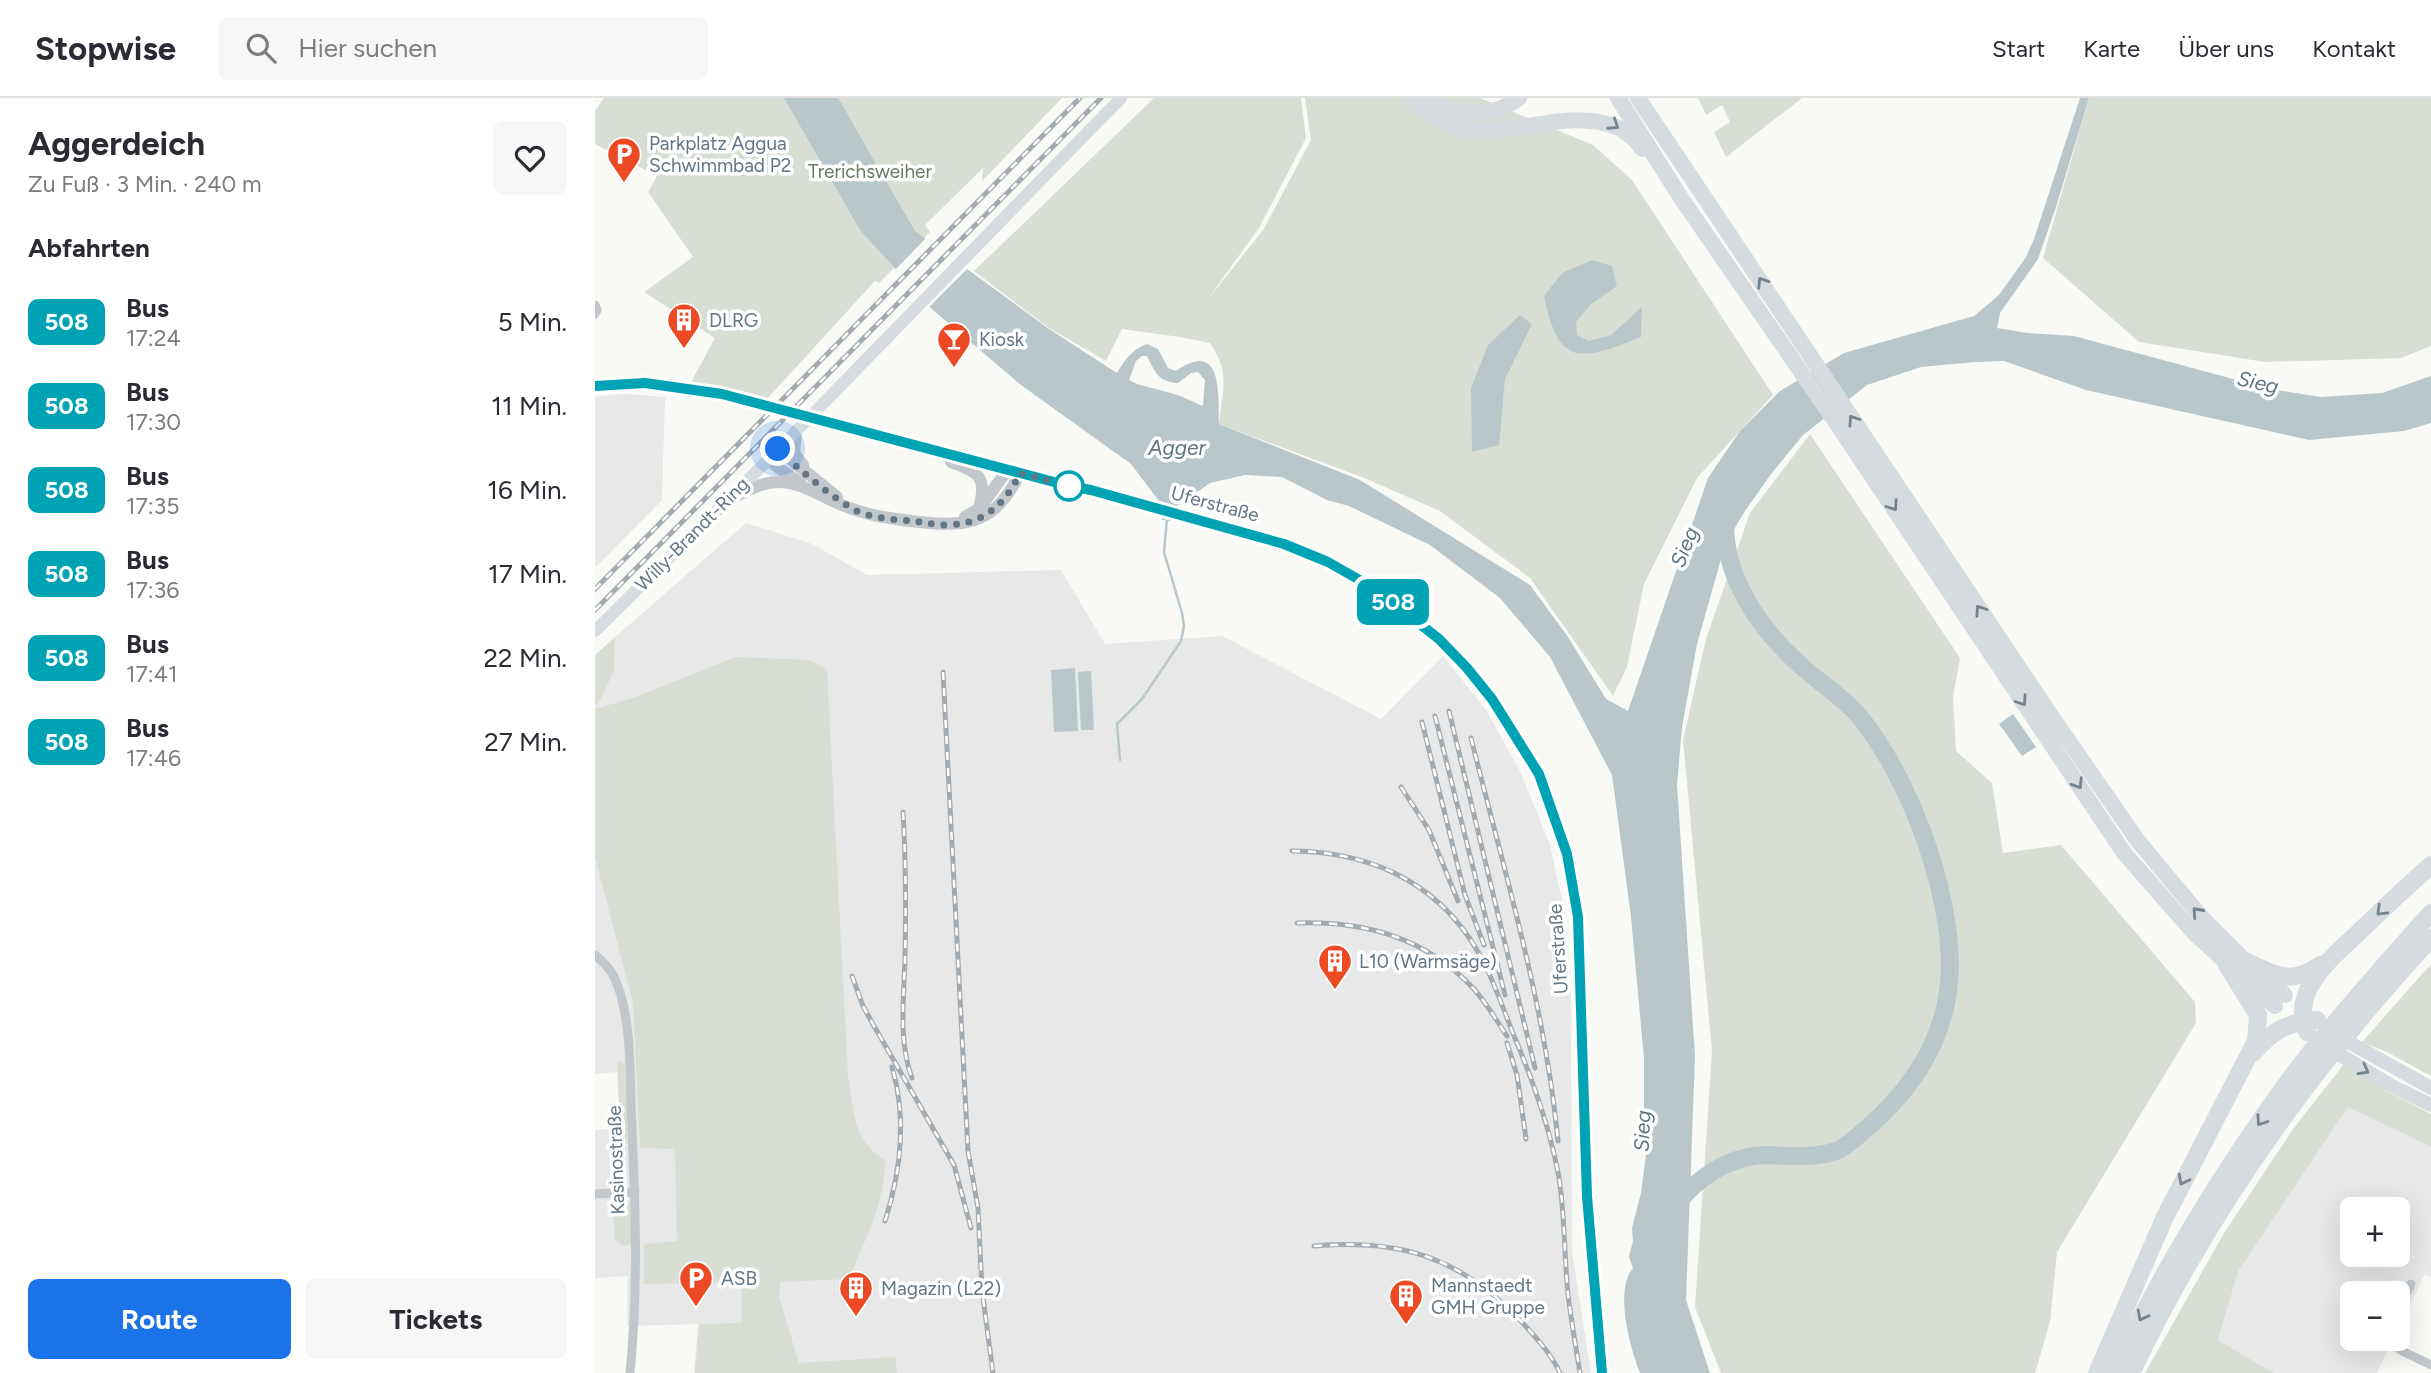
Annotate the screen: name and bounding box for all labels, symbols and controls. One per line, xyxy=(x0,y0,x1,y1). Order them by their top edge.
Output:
search box xyxy=(218,17,708,80)
text: Stopwise xyxy=(35,29,176,68)
icon: search xyxy=(242,29,280,67)
text: Hier suchen xyxy=(298,32,437,64)
text: Start xyxy=(1992,34,2045,63)
text: Karte xyxy=(2083,34,2140,63)
text: Über uns xyxy=(2178,34,2274,63)
text: Kontakt xyxy=(2312,34,2396,63)
one-way arrow xyxy=(1606,117,1619,129)
button: heart xyxy=(493,121,567,195)
text: Aggerdeich xyxy=(28,124,205,163)
place label: Parkplatz Aggua Schwimmbad P2 xyxy=(649,132,791,177)
parking icon: Parkplatz Aggua Schwimmbad P2 xyxy=(605,135,643,184)
park label: Trerichsweiher xyxy=(808,160,932,183)
text: Zu Fuß · 3 Min. · 240 m xyxy=(28,170,261,198)
text: Abfahrten xyxy=(28,232,150,264)
one-way arrow xyxy=(1757,277,1770,290)
text: Bus xyxy=(126,292,169,324)
building icon: DLRG xyxy=(665,301,703,350)
text: 5 Min. xyxy=(498,306,567,338)
text: 508 xyxy=(44,307,89,336)
place label: DLRG xyxy=(709,309,758,332)
bar icon: Kiosk xyxy=(935,320,973,369)
text: 17:24 xyxy=(126,324,181,352)
place label: Kiosk xyxy=(979,328,1025,351)
water label: Sieg xyxy=(2235,365,2281,399)
text: Bus xyxy=(126,376,169,408)
text: 11 Min. xyxy=(491,390,567,422)
text: 508 xyxy=(44,391,89,420)
text: 17:30 xyxy=(126,408,181,436)
one-way arrow xyxy=(1849,415,1862,428)
your location xyxy=(760,431,795,466)
water label: Agger xyxy=(1147,435,1207,460)
text: Bus xyxy=(126,460,169,492)
unlabelled marker xyxy=(1054,471,1084,501)
street label: Willy-Brandt-Ring xyxy=(630,472,754,596)
text: 16 Min. xyxy=(487,474,567,506)
text: 508 xyxy=(44,475,89,504)
street label: Uferstraße xyxy=(1168,481,1262,527)
text: 17:35 xyxy=(126,492,179,520)
one-way arrow xyxy=(1884,499,1897,512)
water label: Sieg xyxy=(1665,523,1703,571)
text: Bus xyxy=(126,544,169,576)
text: 17 Min. xyxy=(488,558,567,590)
text: 508 xyxy=(44,559,89,588)
text: 17:36 xyxy=(126,576,179,604)
line badge: 508 xyxy=(1353,579,1433,625)
text: 508 xyxy=(1371,587,1415,616)
one-way arrow xyxy=(1975,604,1988,617)
text: Bus xyxy=(126,628,169,660)
text: 22 Min. xyxy=(484,642,567,674)
text: 508 xyxy=(44,643,89,672)
text: 17:41 xyxy=(126,660,177,688)
one-way arrow xyxy=(2014,693,2026,706)
text: Bus xyxy=(126,712,169,744)
text: 27 Min. xyxy=(484,726,567,758)
text: 508 xyxy=(44,727,89,756)
text: 17:46 xyxy=(126,744,181,772)
one-way arrow xyxy=(2070,777,2083,790)
one-way arrow xyxy=(2376,902,2389,915)
street label: Uferstraße xyxy=(1543,903,1573,995)
one-way arrow xyxy=(2193,907,2205,920)
building icon: L10 (Warmsäge) xyxy=(1316,942,1354,991)
place label: L10 (Warmsäge) xyxy=(1359,950,1497,973)
one-way arrow xyxy=(2357,1062,2369,1075)
street label: Kasinostraße xyxy=(603,1105,629,1215)
water label: Sieg xyxy=(1628,1110,1656,1152)
one-way arrow xyxy=(2256,1113,2269,1126)
one-way arrow xyxy=(2177,1173,2191,1185)
map controls xyxy=(2340,1197,2410,1351)
button: + xyxy=(2340,1197,2410,1267)
parking icon: ASB xyxy=(677,1259,715,1308)
place label: ASB xyxy=(721,1267,757,1290)
building icon: Magazin (L22) xyxy=(837,1269,875,1318)
place label: Mannstaedt GMH Gruppe xyxy=(1431,1274,1545,1319)
place label: Magazin (L22) xyxy=(881,1277,1001,1300)
building icon: Mannstaedt GMH Gruppe xyxy=(1387,1277,1425,1326)
button: Route xyxy=(28,1279,291,1359)
button: Tickets xyxy=(305,1279,567,1359)
button: − xyxy=(2340,1281,2410,1351)
one-way arrow xyxy=(2137,1308,2151,1321)

